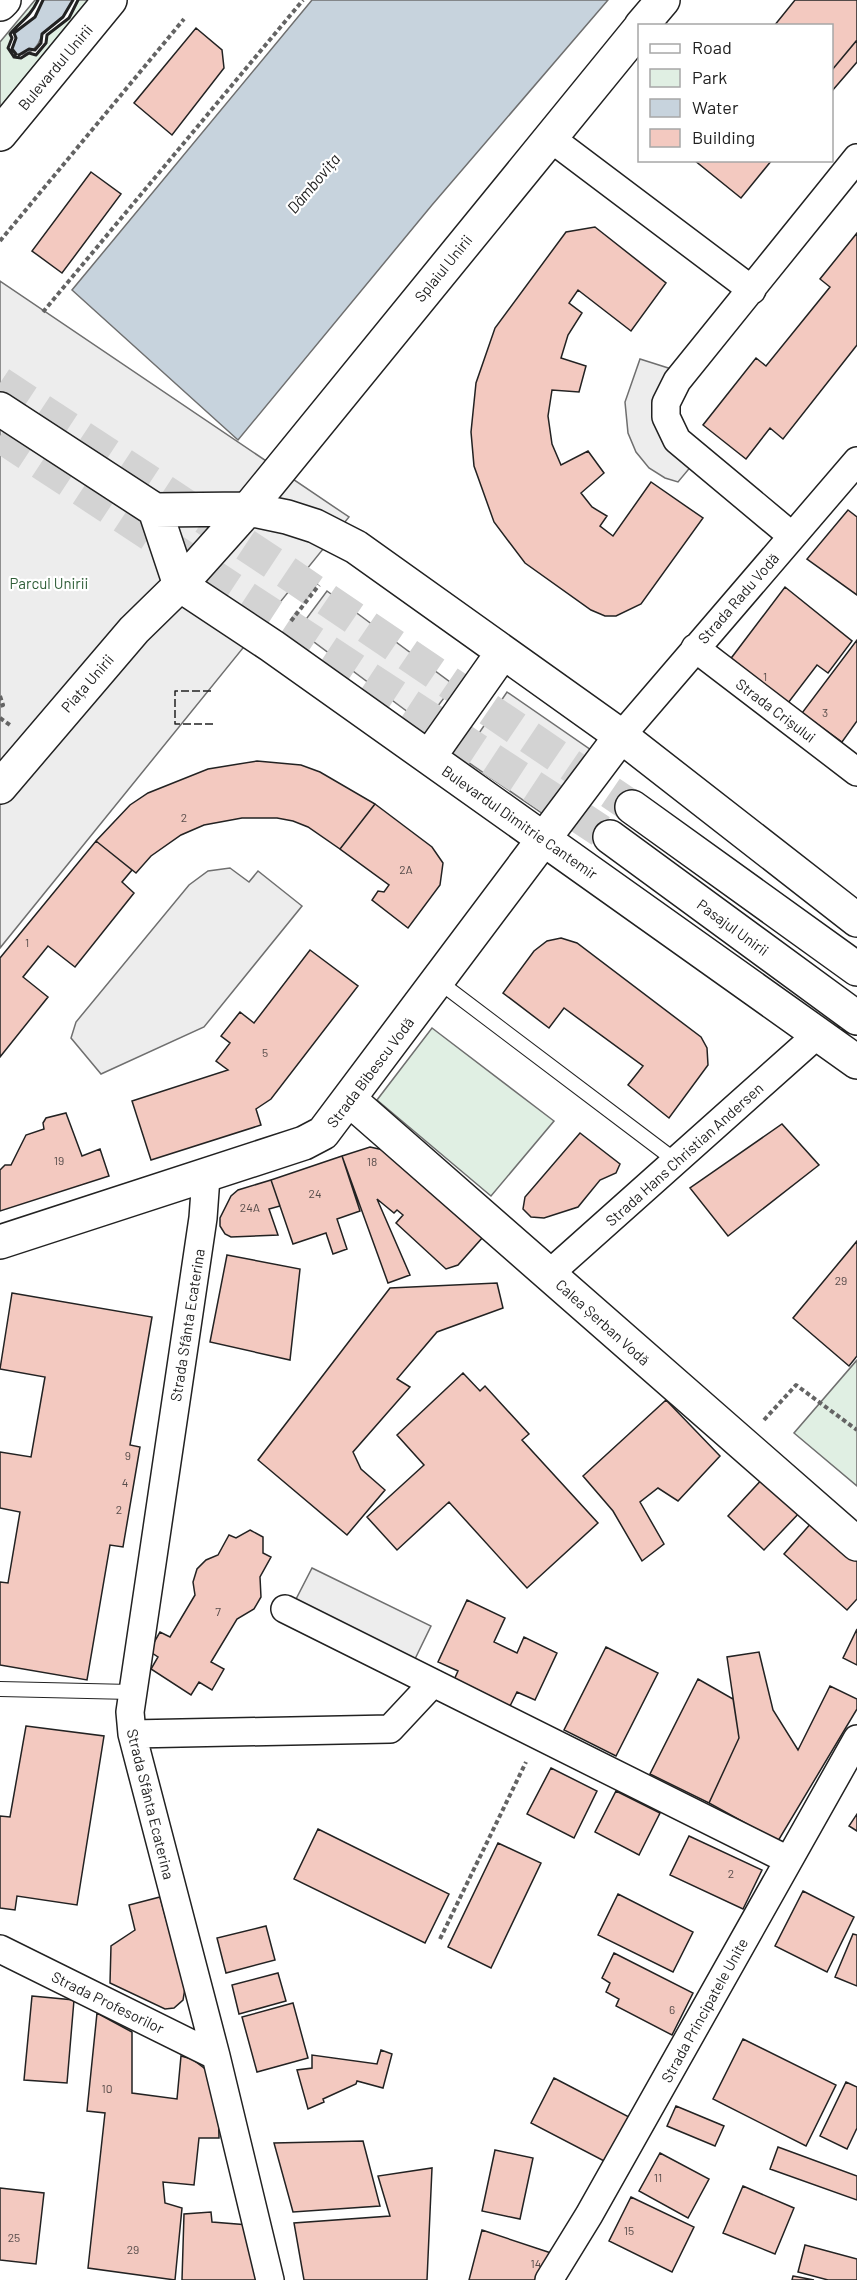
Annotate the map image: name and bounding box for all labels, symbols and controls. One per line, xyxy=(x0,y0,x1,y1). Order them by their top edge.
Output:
street label: Bulevardul Unirii xyxy=(14,21,96,113)
legend xyxy=(638,24,833,162)
text: Road xyxy=(692,36,732,58)
text: Park xyxy=(692,66,727,88)
text: Water xyxy=(692,96,739,118)
text: Building xyxy=(692,126,755,148)
water label: Dâmbovița xyxy=(283,149,343,217)
street label: Splaiul Unirii xyxy=(410,231,476,305)
street label: Strada Radu Vodă xyxy=(694,549,782,647)
park label: Parcul Unirii xyxy=(10,574,88,592)
street label: Piața Unirii xyxy=(57,650,117,716)
house number: 1 xyxy=(763,669,767,683)
street label: Strada Crișului xyxy=(733,674,819,746)
house number: 3 xyxy=(822,705,828,719)
street label: Bulevardul Dimitrie Cantemir xyxy=(439,761,602,883)
house number: 2 xyxy=(181,810,187,824)
house number: 2A xyxy=(399,862,413,876)
street label: Pasajul Unirii xyxy=(694,895,772,959)
house number: 1 xyxy=(25,935,29,949)
street label: Strada Bibescu Vodă xyxy=(323,1013,417,1131)
house number: 5 xyxy=(262,1045,268,1059)
street label: Strada Hans Christian Andersen xyxy=(602,1079,766,1229)
house number: 19 xyxy=(54,1153,64,1167)
house number: 18 xyxy=(367,1154,377,1168)
house number: 24 xyxy=(308,1186,322,1200)
house number: 24A xyxy=(240,1200,260,1214)
street label: Strada Sfânta Ecaterina xyxy=(166,1247,208,1403)
house number: 29 xyxy=(835,1273,847,1287)
street label: Calea Șerban Vodă xyxy=(552,1275,654,1369)
house number: 9 xyxy=(125,1448,131,1462)
house number: 4 xyxy=(122,1475,128,1489)
house number: 2 xyxy=(116,1502,122,1516)
house number: 7 xyxy=(215,1604,221,1618)
street label: Strada Sfânta Ecaterina xyxy=(124,1727,178,1881)
house number: 2 xyxy=(728,1866,734,1880)
street label: Strada Principatele Unite xyxy=(657,1935,751,2085)
street label: Strada Profesorilor xyxy=(49,1967,168,2037)
house number: 6 xyxy=(669,2002,675,2016)
house number: 10 xyxy=(102,2081,112,2095)
house number: 11 xyxy=(654,2170,662,2184)
house number: 15 xyxy=(624,2223,634,2237)
house number: 25 xyxy=(8,2230,20,2244)
house number: 29 xyxy=(127,2242,139,2256)
house number: 14 xyxy=(531,2256,541,2270)

